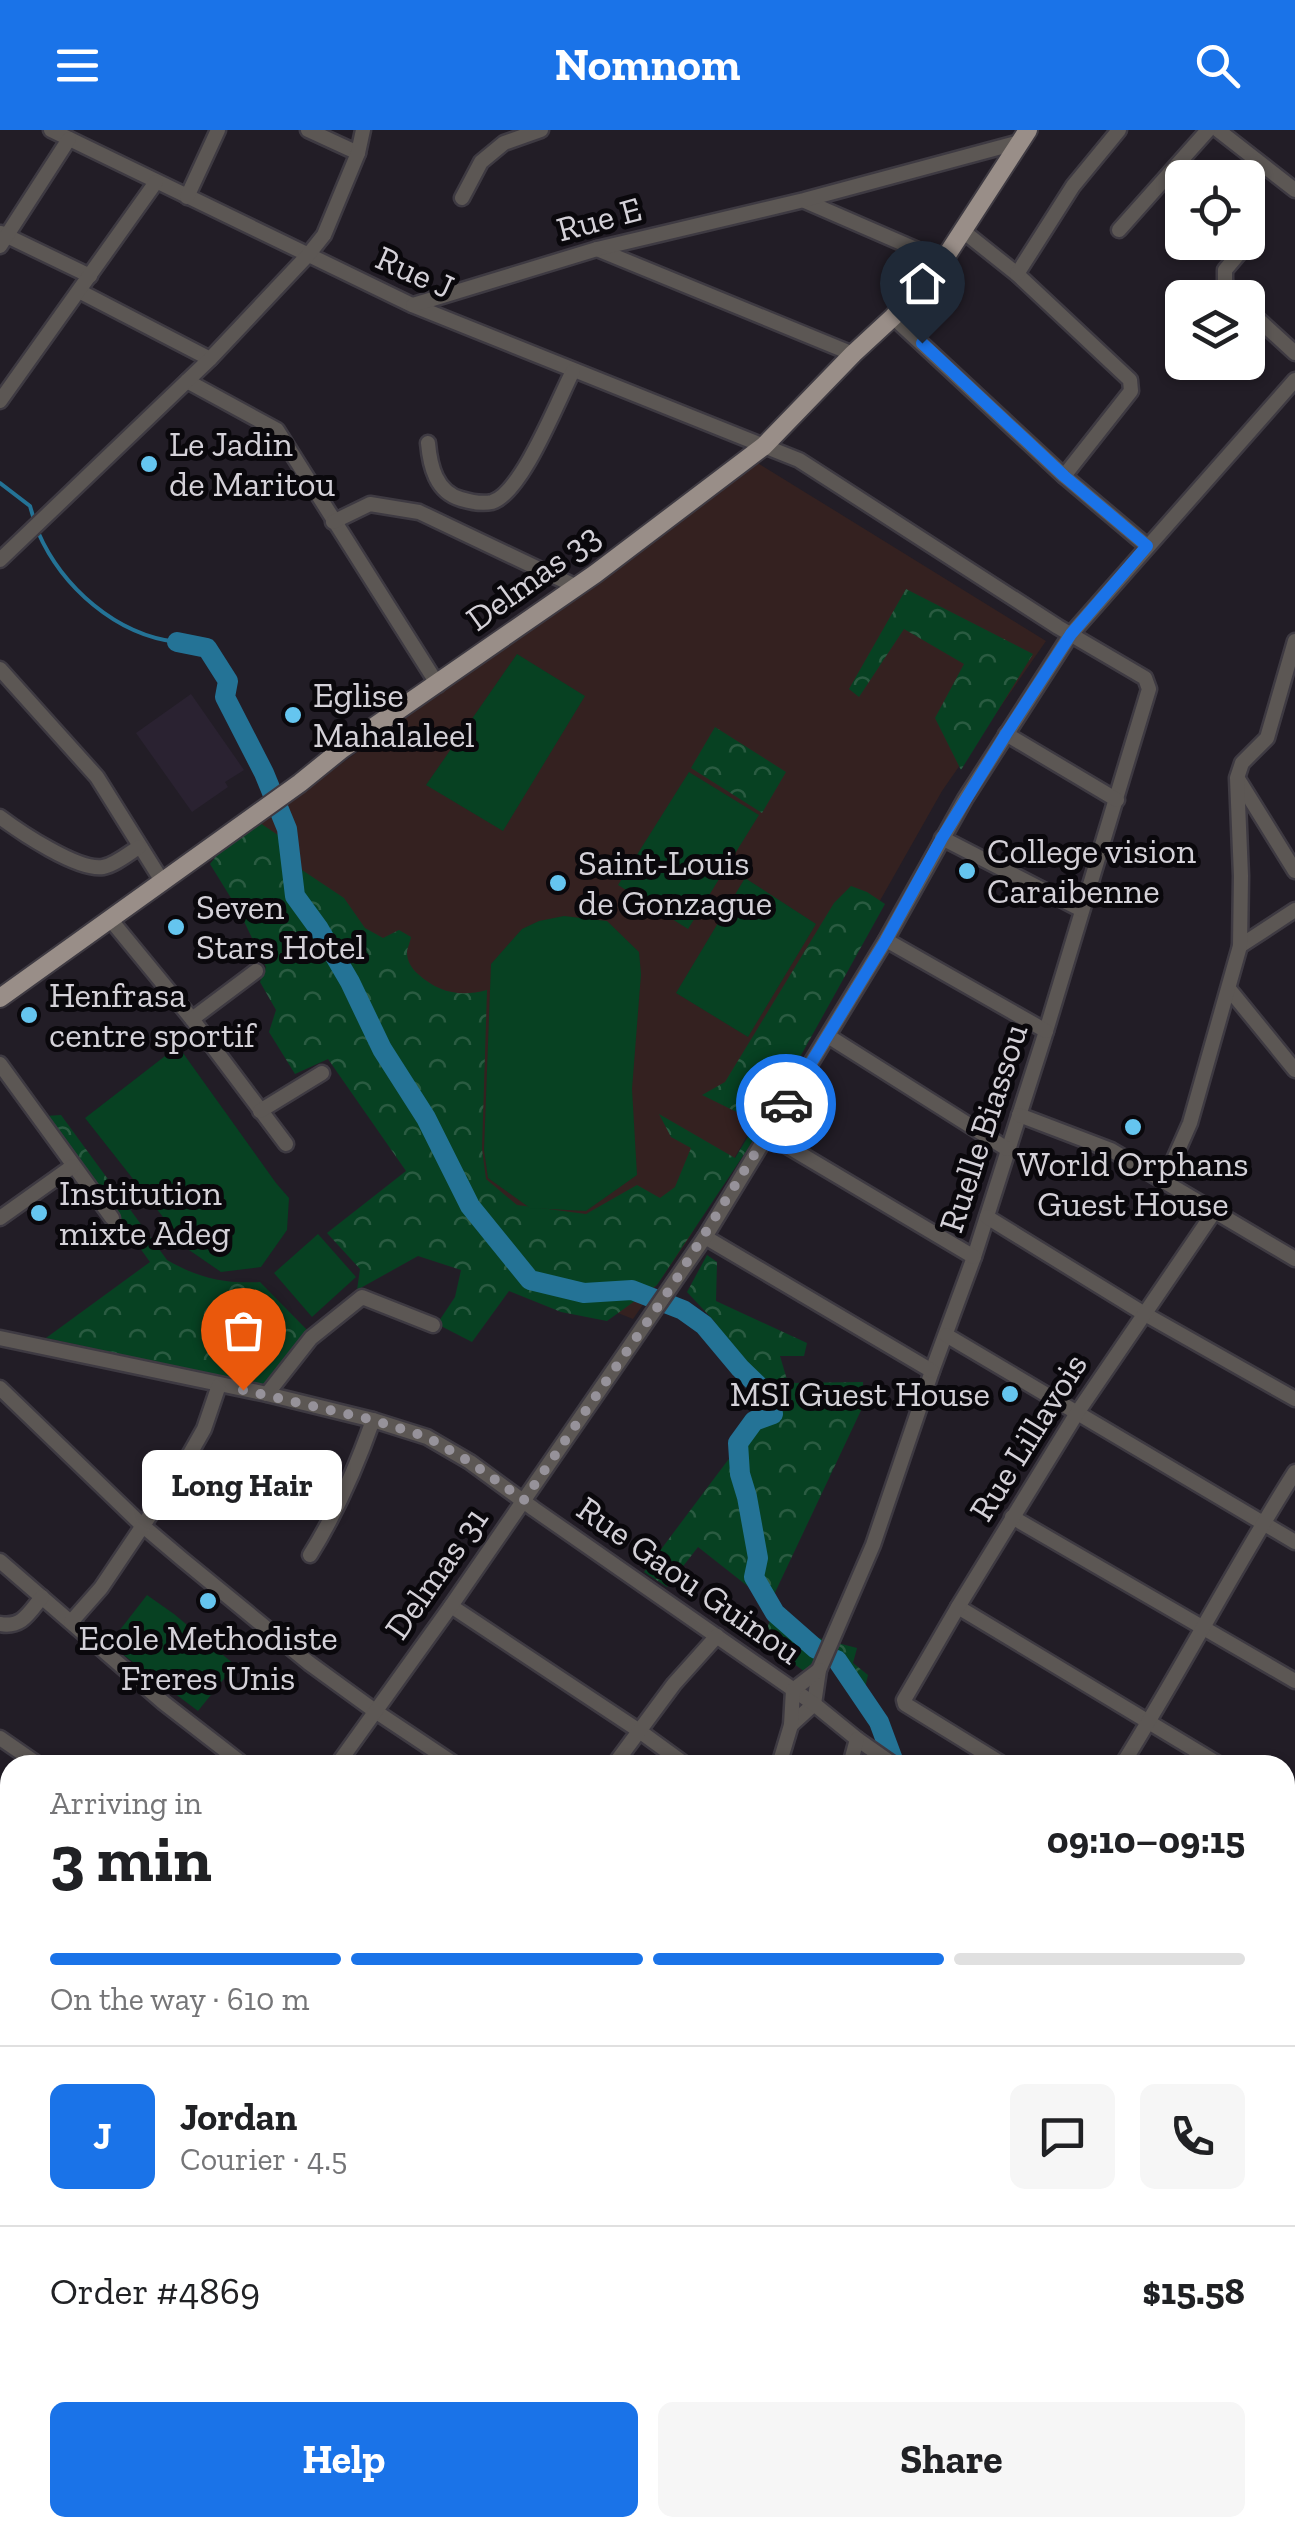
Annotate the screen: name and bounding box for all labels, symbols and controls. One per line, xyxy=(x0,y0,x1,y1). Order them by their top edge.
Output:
icon: menu xyxy=(50,38,105,93)
text: Nomnom xyxy=(555,38,740,92)
icon: search xyxy=(1190,38,1245,93)
map controls xyxy=(1165,160,1265,380)
button: locate xyxy=(1165,160,1265,260)
street label: Rue E xyxy=(552,188,646,250)
street label: Rue J xyxy=(369,236,461,308)
pin xyxy=(880,241,965,344)
icon: home xyxy=(895,256,950,311)
button: layers xyxy=(1165,280,1265,380)
place label: Le Jadin de Maritou xyxy=(169,423,335,505)
marker: Le Jadin de Maritou xyxy=(138,453,160,475)
street label: Delmas 33 xyxy=(458,514,608,640)
place label: Eglise Mahalaleel xyxy=(313,674,475,756)
marker: Eglise Mahalaleel xyxy=(282,704,304,726)
place label: College vision Caraibenne xyxy=(987,830,1196,912)
place label: Saint-Louis de Gonzague xyxy=(578,842,772,924)
marker: College vision Caraibenne xyxy=(956,860,978,882)
marker: Saint-Louis de Gonzague xyxy=(547,872,569,894)
place label: Seven Stars Hotel xyxy=(196,886,365,968)
marker: Seven Stars Hotel xyxy=(165,916,187,938)
place label: Henfrasa centre sportif xyxy=(49,974,258,1056)
marker: Henfrasa centre sportif xyxy=(18,1004,40,1026)
street label: Ruelle Biassou xyxy=(930,1018,1037,1238)
courier xyxy=(736,1054,836,1154)
icon: car xyxy=(759,1077,814,1132)
marker: World Orphans Guest House xyxy=(1122,1116,1144,1138)
place label: World Orphans Guest House xyxy=(1017,1143,1249,1225)
place label: Institution mixte Adeg xyxy=(59,1172,230,1254)
marker: Institution mixte Adeg xyxy=(28,1202,50,1224)
pin xyxy=(201,1288,286,1391)
icon: bag xyxy=(216,1303,271,1358)
street label: Rue Lillavois xyxy=(960,1345,1096,1529)
place label: MSI Guest House xyxy=(730,1373,990,1415)
marker: MSI Guest House xyxy=(999,1383,1021,1405)
callout: Long Hair xyxy=(143,1450,343,1520)
text: Long Hair xyxy=(171,1466,313,1504)
street label: Rue Gaou Guinou xyxy=(569,1487,809,1673)
street label: Delmas 31 xyxy=(375,1499,497,1647)
marker: Ecole Methodiste Freres Unis xyxy=(197,1590,219,1612)
place label: Ecole Methodiste Freres Unis xyxy=(78,1617,338,1699)
text: Arriving in xyxy=(50,1784,202,1822)
text: 09:10–09:15 xyxy=(1047,1817,1245,1863)
text: 3 min xyxy=(50,1820,212,1898)
text: On the way · 610 m xyxy=(50,1980,309,2018)
button: chat xyxy=(1010,2084,1115,2189)
button: phone xyxy=(1140,2084,1245,2189)
text: Jordan xyxy=(180,2094,297,2140)
text: J xyxy=(93,2113,112,2159)
text: Courier · 4.5 xyxy=(180,2140,347,2178)
text: Order #4869 xyxy=(50,2268,260,2314)
text: $15.58 xyxy=(1142,2268,1245,2314)
button: Help xyxy=(50,2402,638,2517)
button: Share xyxy=(658,2402,1245,2517)

